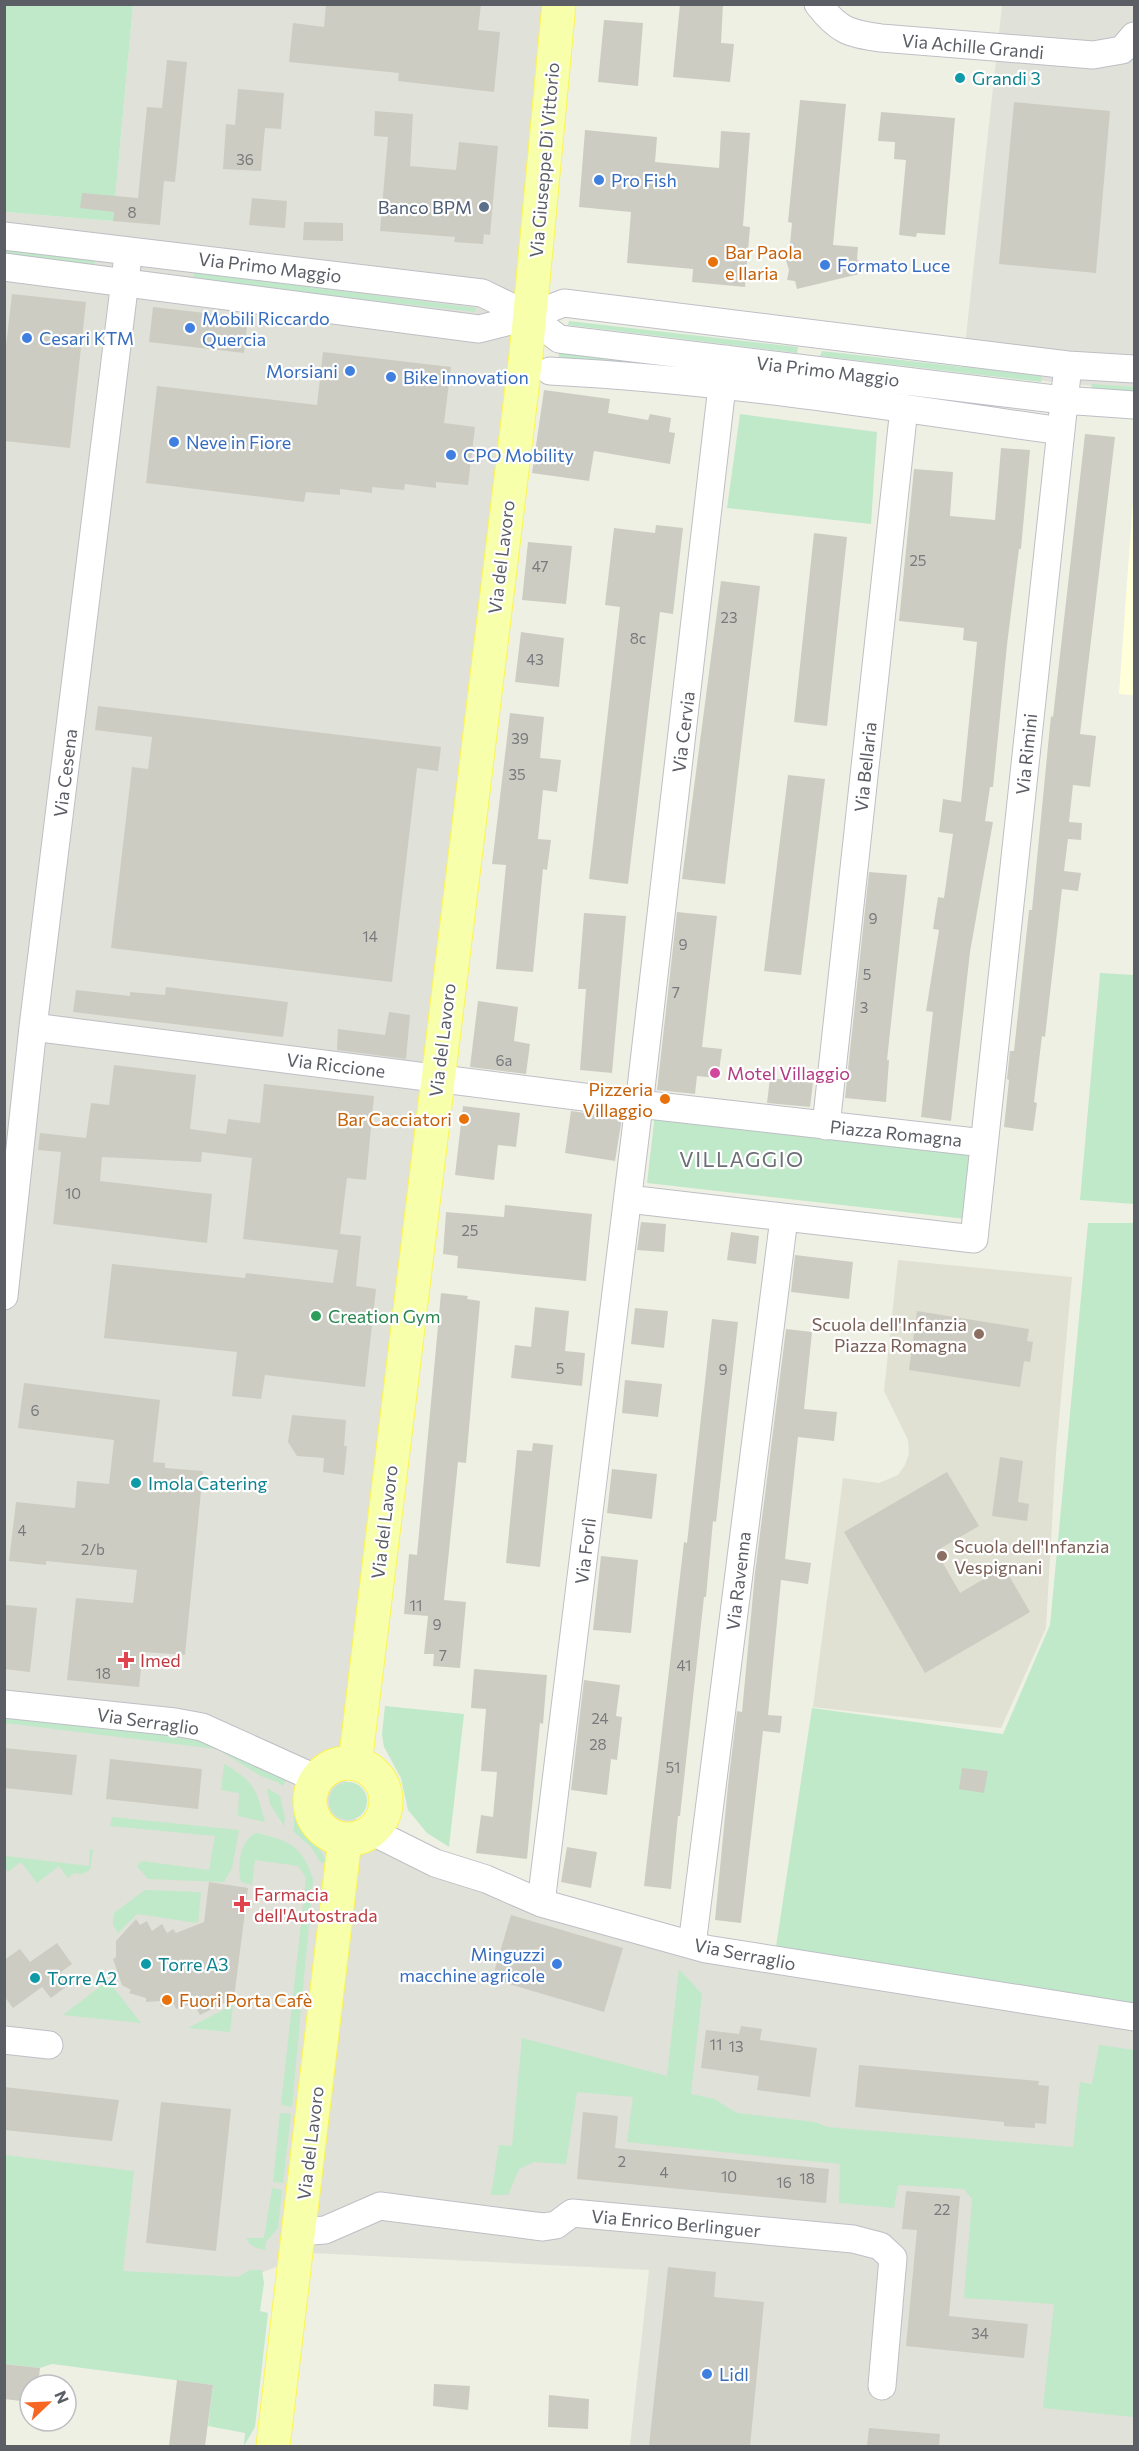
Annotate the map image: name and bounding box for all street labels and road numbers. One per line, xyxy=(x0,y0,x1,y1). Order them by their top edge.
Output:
street label: Via Achille Grandi xyxy=(901,29,1045,63)
street label: Via Giuseppe Di Vittorio xyxy=(525,61,563,259)
street label: Via Primo Maggio xyxy=(197,247,343,287)
street label: Via Primo Maggio xyxy=(755,351,901,391)
street label: Via del Lavoro xyxy=(483,499,519,615)
street label: Via Cervia xyxy=(667,690,699,774)
street label: Via Rimini xyxy=(1011,712,1041,796)
street label: Via Bellaria xyxy=(849,721,881,813)
street label: Via Cesena xyxy=(49,727,81,819)
street label: Via del Lavoro xyxy=(424,982,460,1098)
street label: Via Riccione xyxy=(285,1048,387,1082)
street label: Piazza Romagna xyxy=(829,1115,963,1151)
street label: Via del Lavoro xyxy=(366,1464,402,1580)
street label: Via Forlì xyxy=(570,1516,600,1586)
street label: Via Ravenna xyxy=(721,1530,755,1632)
street label: Via Serraglio xyxy=(95,1703,201,1739)
street label: Via Serraglio xyxy=(692,1933,798,1975)
street label: Via del Lavoro xyxy=(292,2085,328,2201)
street label: Via Enrico Berlinguer xyxy=(590,2205,762,2241)

